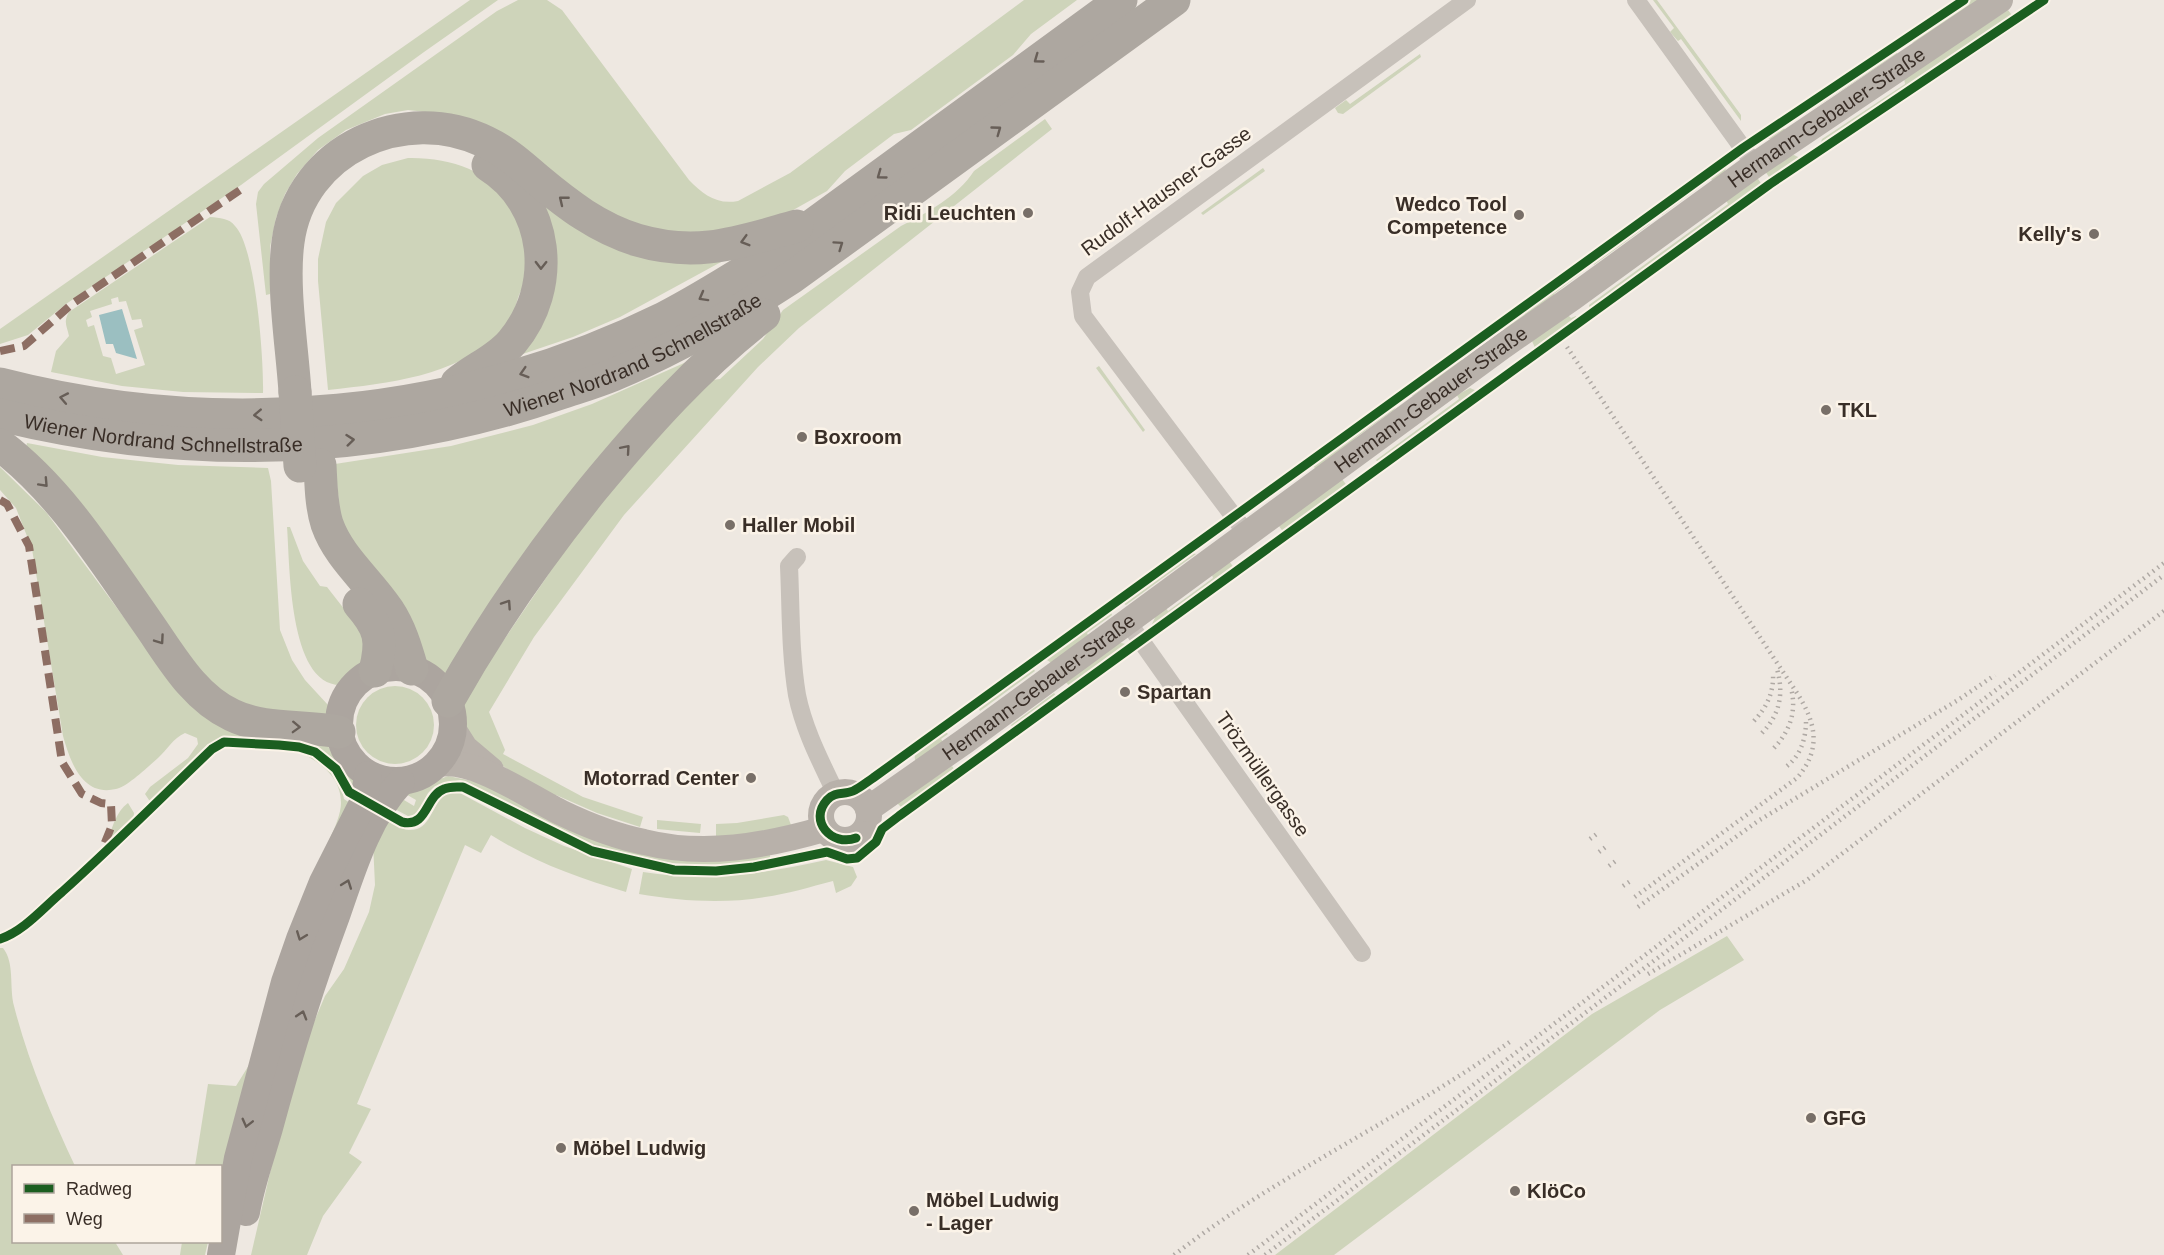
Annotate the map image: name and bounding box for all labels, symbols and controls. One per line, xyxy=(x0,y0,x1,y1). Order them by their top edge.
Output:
street label: Hermann-Gebauer-Straße xyxy=(1723,43,1929,192)
one-way arrow xyxy=(1034,52,1045,63)
street label: Rudolf-Hausner-Gasse xyxy=(1077,122,1255,260)
one-way arrow xyxy=(990,126,1001,137)
one-way arrow xyxy=(877,167,888,178)
place label: Wedco Tool Competence xyxy=(1387,193,1507,238)
one-way arrow xyxy=(559,196,570,207)
place label: Ridi Leuchten xyxy=(884,202,1016,224)
marker: Ridi Leuchten xyxy=(1021,206,1035,220)
marker: Wedco Tool Competence xyxy=(1512,208,1526,222)
place label: Kelly's xyxy=(2018,223,2082,245)
marker: Kelly's xyxy=(2087,227,2101,241)
one-way arrow xyxy=(740,234,751,246)
one-way arrow xyxy=(833,241,844,252)
one-way arrow xyxy=(535,261,547,270)
street label: Wiener Nordrand Schnellstraße xyxy=(501,289,765,421)
one-way arrow xyxy=(698,290,709,301)
street label: Hermann-Gebauer-Straße xyxy=(1330,322,1531,477)
one-way arrow xyxy=(519,366,530,378)
one-way arrow xyxy=(60,392,70,405)
place label: TKL xyxy=(1838,399,1877,421)
marker: TKL xyxy=(1819,403,1833,417)
one-way arrow xyxy=(254,409,263,422)
street label: Wiener Nordrand Schnellstraße xyxy=(22,410,303,457)
place label: Boxroom xyxy=(814,426,902,448)
marker: Boxroom xyxy=(795,430,809,444)
one-way arrow xyxy=(345,434,354,447)
one-way arrow xyxy=(619,445,630,456)
one-way arrow xyxy=(37,477,48,487)
place label: Haller Mobil xyxy=(742,514,855,536)
marker: Haller Mobil xyxy=(723,518,737,532)
one-way arrow xyxy=(500,599,511,610)
street label: Hermann-Gebauer-Straße xyxy=(938,609,1139,764)
one-way arrow xyxy=(153,634,164,645)
place label: Spartan xyxy=(1137,681,1211,703)
marker: Spartan xyxy=(1118,685,1132,699)
street label: Trözmüllergasse xyxy=(1212,707,1314,841)
one-way arrow xyxy=(292,720,301,733)
place label: Motorrad Center xyxy=(583,767,739,789)
marker: Motorrad Center xyxy=(744,771,758,785)
one-way arrow xyxy=(340,879,353,890)
one-way arrow xyxy=(296,930,309,941)
one-way arrow xyxy=(295,1010,307,1021)
place label: GFG xyxy=(1823,1107,1866,1129)
marker: GFG xyxy=(1804,1111,1818,1125)
one-way arrow xyxy=(241,1118,254,1128)
place label: Möbel Ludwig xyxy=(573,1137,706,1159)
marker: Möbel Ludwig xyxy=(554,1141,568,1155)
legend xyxy=(12,1165,222,1243)
text: Radweg xyxy=(66,1179,132,1199)
place label: KlöCo xyxy=(1527,1180,1586,1202)
marker: KlöCo xyxy=(1508,1184,1522,1198)
place label: Möbel Ludwig - Lager xyxy=(926,1189,1059,1234)
marker: Möbel Ludwig - Lager xyxy=(907,1204,921,1218)
text: Weg xyxy=(66,1209,103,1229)

